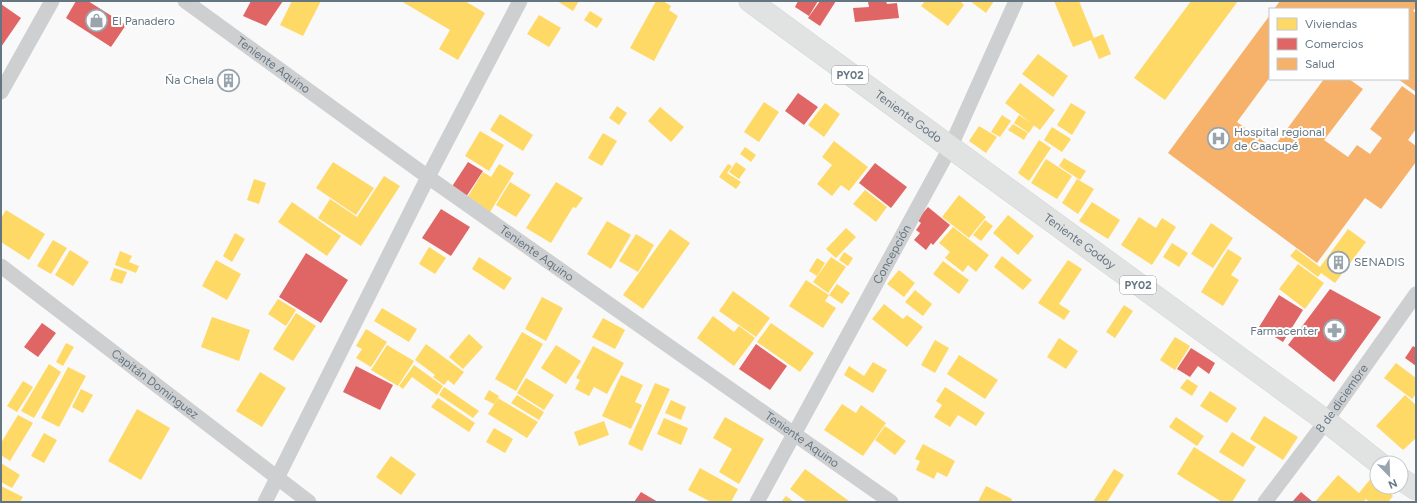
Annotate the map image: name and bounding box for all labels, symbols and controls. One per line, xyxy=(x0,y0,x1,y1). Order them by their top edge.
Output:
shop icon: El Panadero xyxy=(83,8,109,34)
legend xyxy=(1269,8,1409,80)
place label: El Panadero xyxy=(112,14,175,28)
text: Viviendas xyxy=(1305,17,1358,31)
street label: Teniente Aquino xyxy=(234,34,313,96)
text: Comercios xyxy=(1305,37,1364,51)
text: Salud xyxy=(1305,57,1335,71)
road number: PY02 xyxy=(832,66,868,84)
building icon: Ña Chela xyxy=(216,67,242,93)
place label: Ña Chela xyxy=(165,73,214,87)
street label: Teniente Godo xyxy=(872,87,945,146)
place label: Hospital regional de Caacupé xyxy=(1234,125,1325,153)
hospital icon: Hospital regional de Caacupé xyxy=(1206,126,1232,152)
street label: Teniente Godoy xyxy=(1041,211,1119,273)
street label: Concepción xyxy=(870,222,914,286)
street label: Teniente Aquino xyxy=(497,223,577,284)
building icon: SENADIS xyxy=(1325,249,1351,275)
place label: SENADIS xyxy=(1354,255,1405,269)
road number: PY02 xyxy=(1120,276,1156,294)
pharmacy icon: Farmacenter xyxy=(1321,318,1347,344)
place label: Farmacenter xyxy=(1250,324,1318,338)
street label: Capitán Dominguez xyxy=(109,346,201,422)
street label: 8 de diciembre xyxy=(1313,361,1371,435)
street label: Teniente Aquino xyxy=(762,409,842,470)
north arrow xyxy=(1369,455,1409,495)
text: N xyxy=(1386,476,1399,491)

